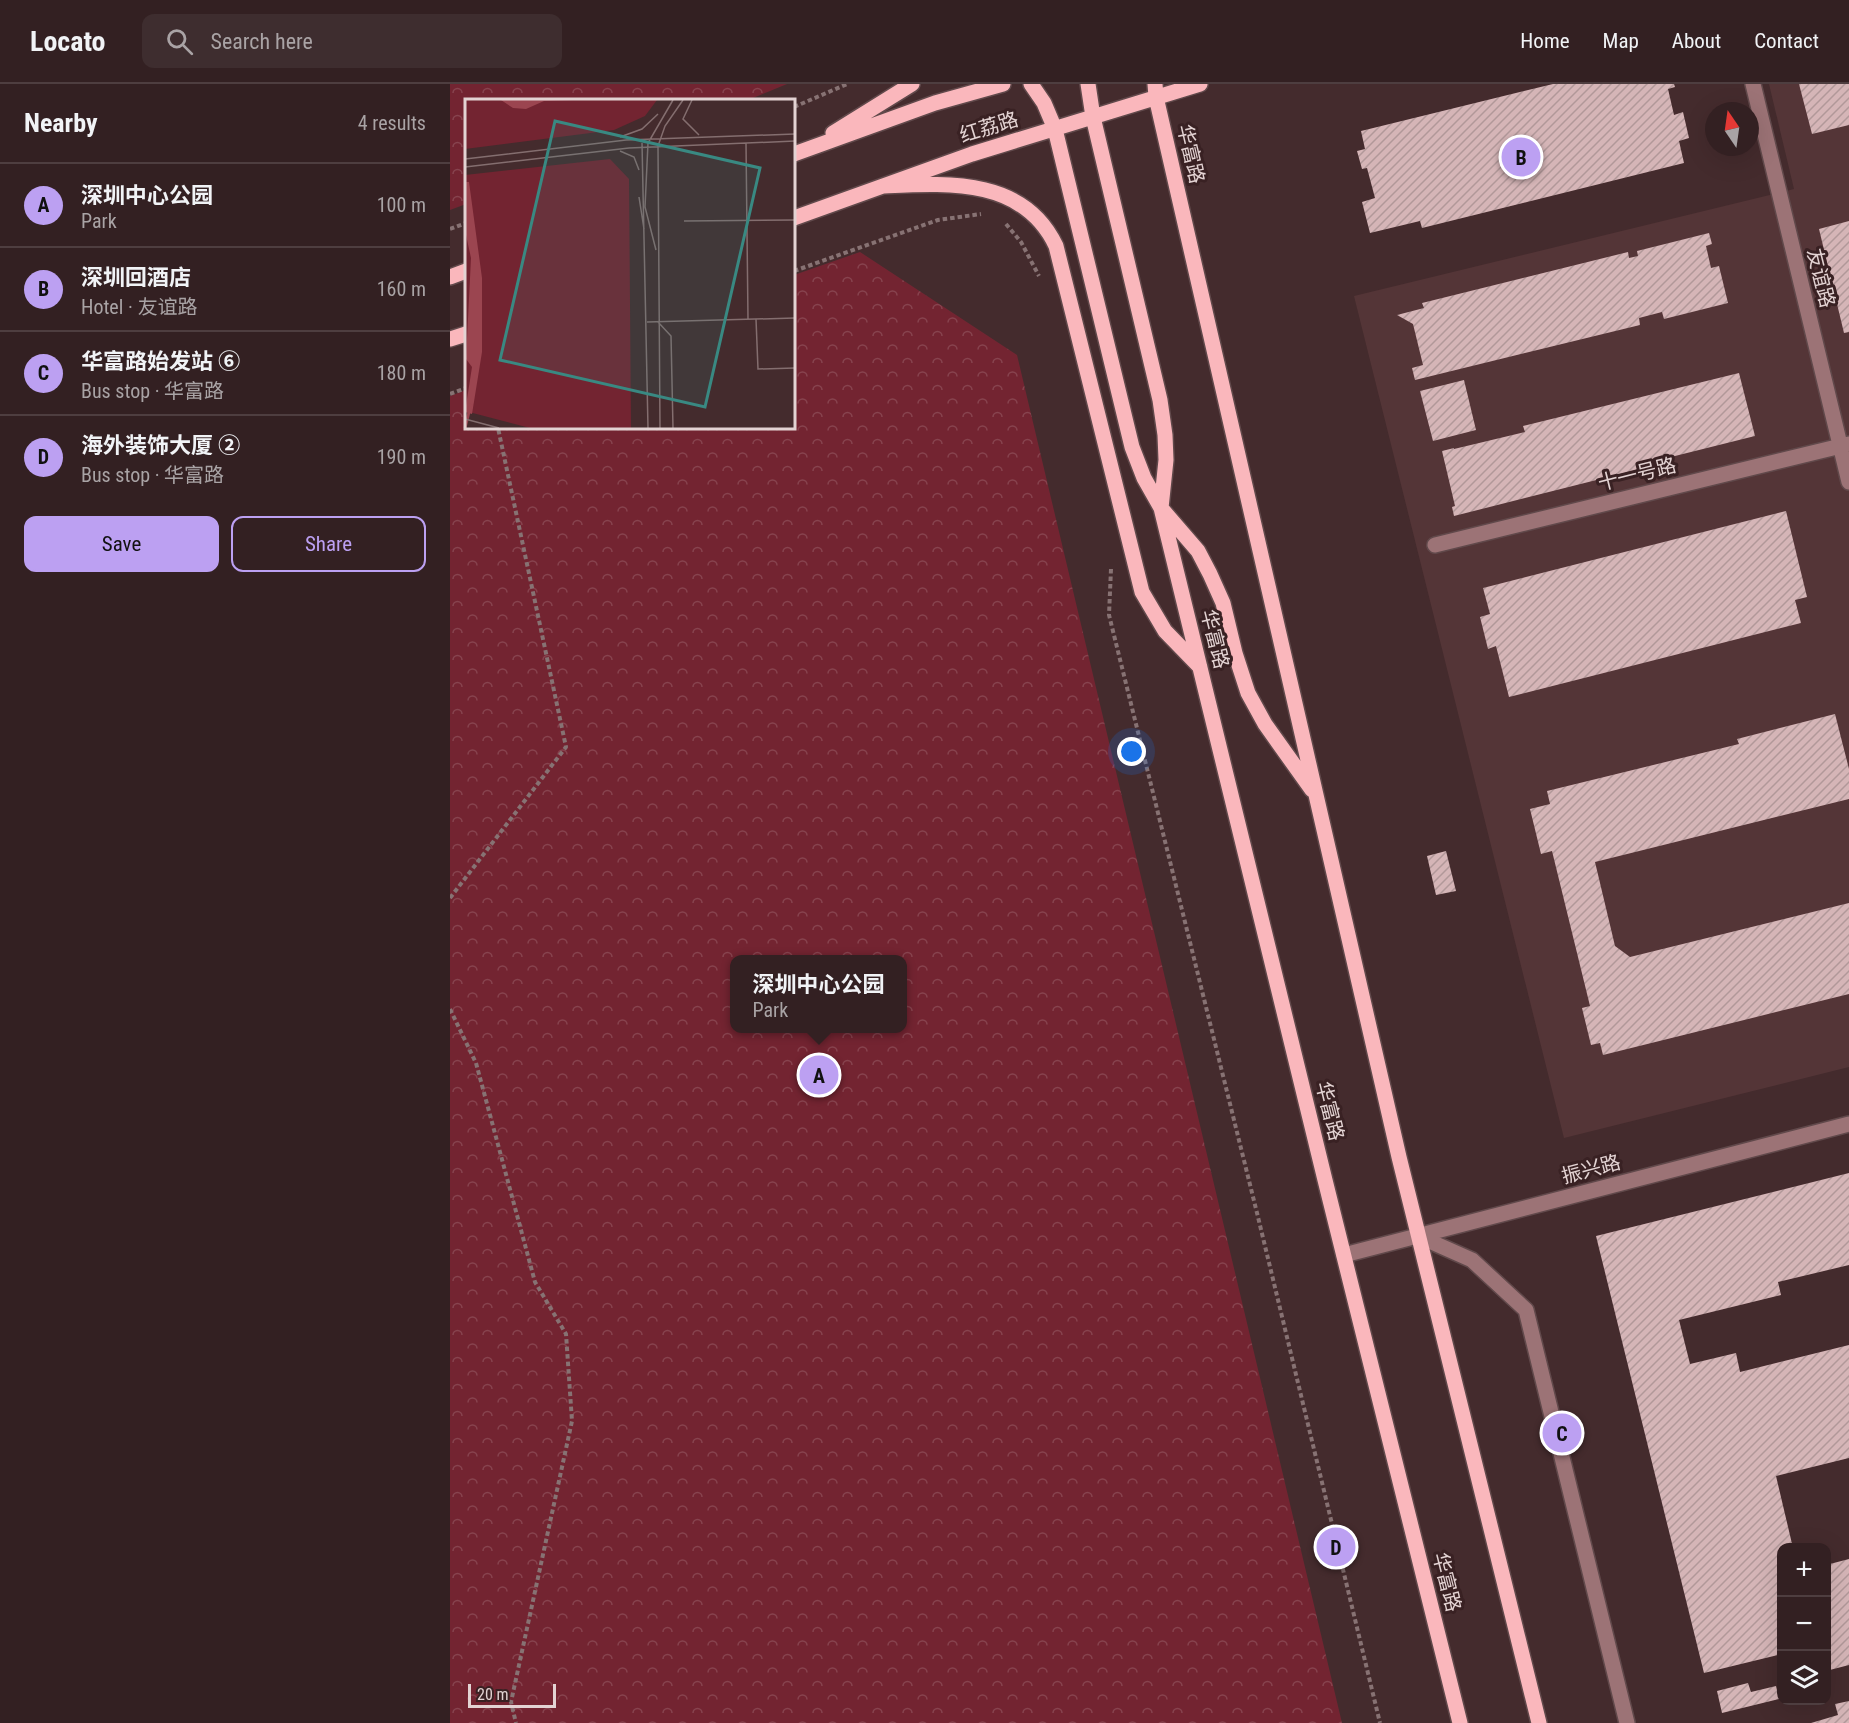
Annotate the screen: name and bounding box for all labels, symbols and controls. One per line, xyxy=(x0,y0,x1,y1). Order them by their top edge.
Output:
search box xyxy=(142,14,562,68)
text: Locato xyxy=(30,25,106,58)
icon: search xyxy=(163,25,196,58)
text: Search here xyxy=(211,29,313,54)
text: Home xyxy=(1520,29,1570,53)
text: Map xyxy=(1603,29,1639,53)
text: About xyxy=(1672,29,1721,53)
text: Contact xyxy=(1754,29,1819,53)
inset map xyxy=(465,99,795,429)
north arrow xyxy=(1705,102,1759,156)
street label: 红荔路 xyxy=(957,107,1021,147)
text: Nearby xyxy=(24,108,98,138)
text: 4 results xyxy=(358,111,426,135)
street label: 华富路 xyxy=(1173,122,1209,186)
pin: B xyxy=(1502,134,1540,180)
text: 深圳中心公园 xyxy=(81,183,213,208)
text: A xyxy=(38,193,49,217)
text: 100 m xyxy=(377,193,426,217)
text: Park xyxy=(81,209,117,233)
street label: 友谊路 xyxy=(1802,246,1840,310)
text: 深圳回酒店 xyxy=(81,265,191,290)
text: B xyxy=(38,277,49,301)
text: 160 m xyxy=(377,277,426,301)
text: Hotel · 友谊路 xyxy=(81,295,197,319)
text: 华富路始发站 ⑥ xyxy=(81,349,240,374)
text: C xyxy=(38,361,49,385)
text: 180 m xyxy=(377,361,426,385)
text: Bus stop · 华富路 xyxy=(81,379,224,403)
text: 海外装饰大厦 ② xyxy=(81,433,240,458)
text: D xyxy=(38,445,49,469)
text: 190 m xyxy=(377,445,426,469)
street label: 十一号路 xyxy=(1595,453,1679,495)
text: Bus stop · 华富路 xyxy=(81,463,224,487)
button: Save xyxy=(24,516,219,572)
button: Share xyxy=(231,516,426,572)
street label: 华富路 xyxy=(1196,607,1234,671)
your location xyxy=(1117,737,1146,766)
popup xyxy=(730,955,907,1033)
text: 深圳中心公园 xyxy=(752,972,885,997)
text: Park xyxy=(752,998,788,1022)
pin: A xyxy=(800,1052,838,1098)
street label: 华富路 xyxy=(1311,1079,1349,1143)
street label: 振兴路 xyxy=(1559,1150,1623,1188)
pin: C xyxy=(1542,1410,1582,1456)
pin: D xyxy=(1316,1524,1356,1570)
map controls xyxy=(1777,1543,1831,1705)
button: + xyxy=(1777,1543,1831,1597)
street label: 华富路 xyxy=(1428,1550,1466,1614)
button: − xyxy=(1777,1597,1831,1651)
button: layers xyxy=(1777,1651,1831,1705)
scale bar xyxy=(468,1681,556,1708)
text: 20 m xyxy=(477,1685,509,1704)

